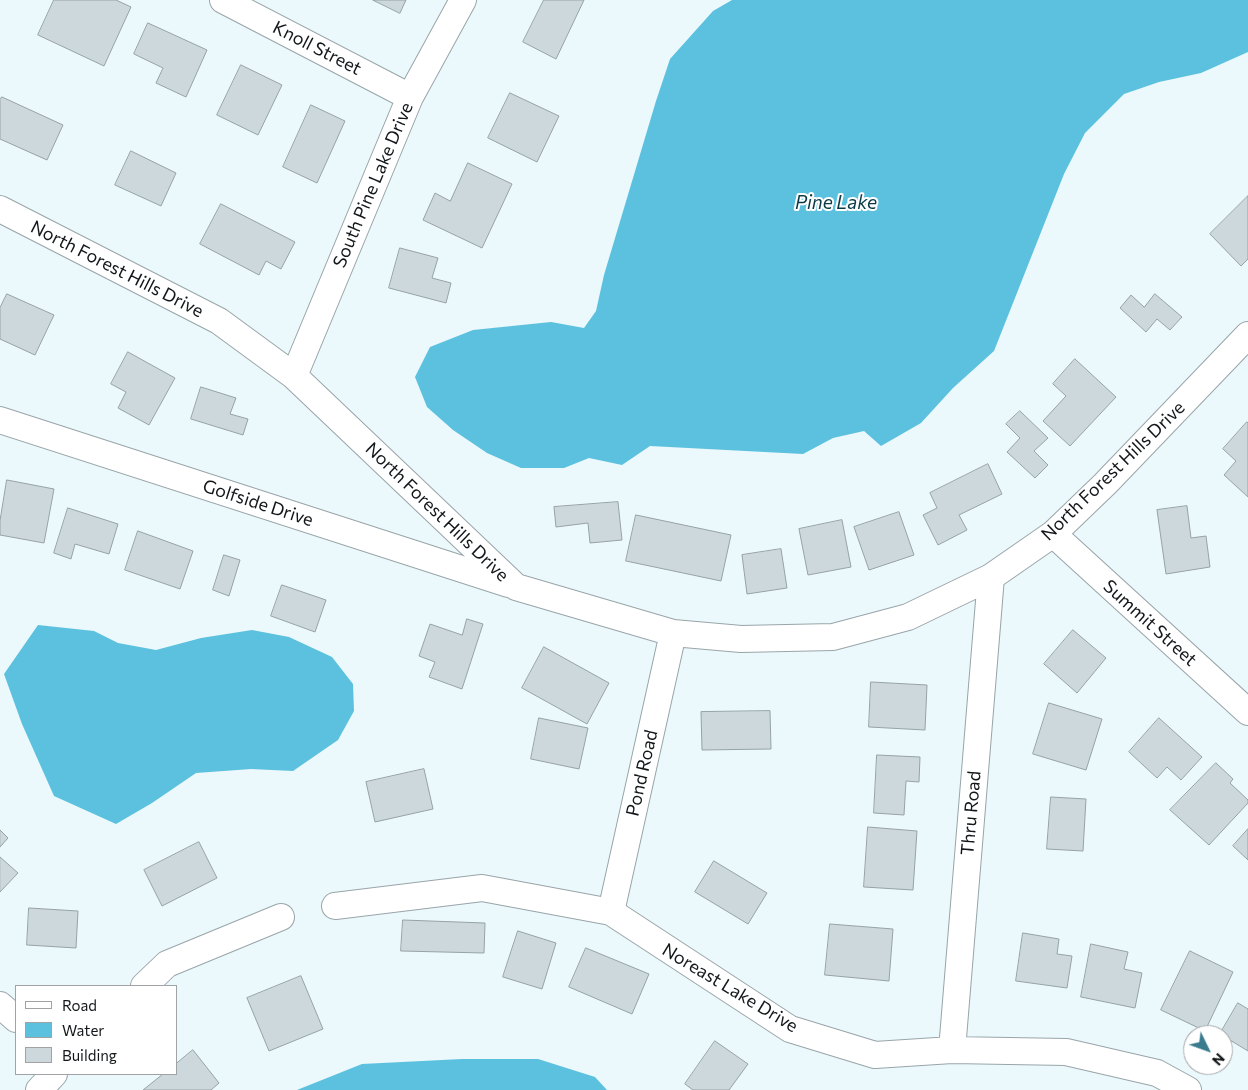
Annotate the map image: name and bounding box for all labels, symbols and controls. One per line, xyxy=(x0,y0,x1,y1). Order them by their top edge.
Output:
street label: Knoll Street xyxy=(269,16,365,80)
street label: South Pine Lake Drive xyxy=(328,99,418,271)
water label: Pine Lake xyxy=(795,192,877,214)
street label: North Forest Hills Drive xyxy=(27,216,207,322)
street label: North Forest Hills Drive xyxy=(1037,397,1189,545)
street label: North Forest Hills Drive xyxy=(361,438,513,586)
street label: Golfside Drive xyxy=(200,475,316,531)
street label: Summit Street xyxy=(1099,575,1201,671)
street label: Pond Road xyxy=(622,728,662,818)
street label: Thru Road xyxy=(957,770,985,856)
street label: Noreast Lake Drive xyxy=(658,939,802,1037)
legend xyxy=(15,985,178,1075)
text: Road xyxy=(62,996,97,1014)
text: Water xyxy=(62,1021,104,1039)
north arrow xyxy=(1183,1025,1233,1075)
text: Building xyxy=(62,1046,117,1064)
text: N xyxy=(1209,1050,1229,1069)

